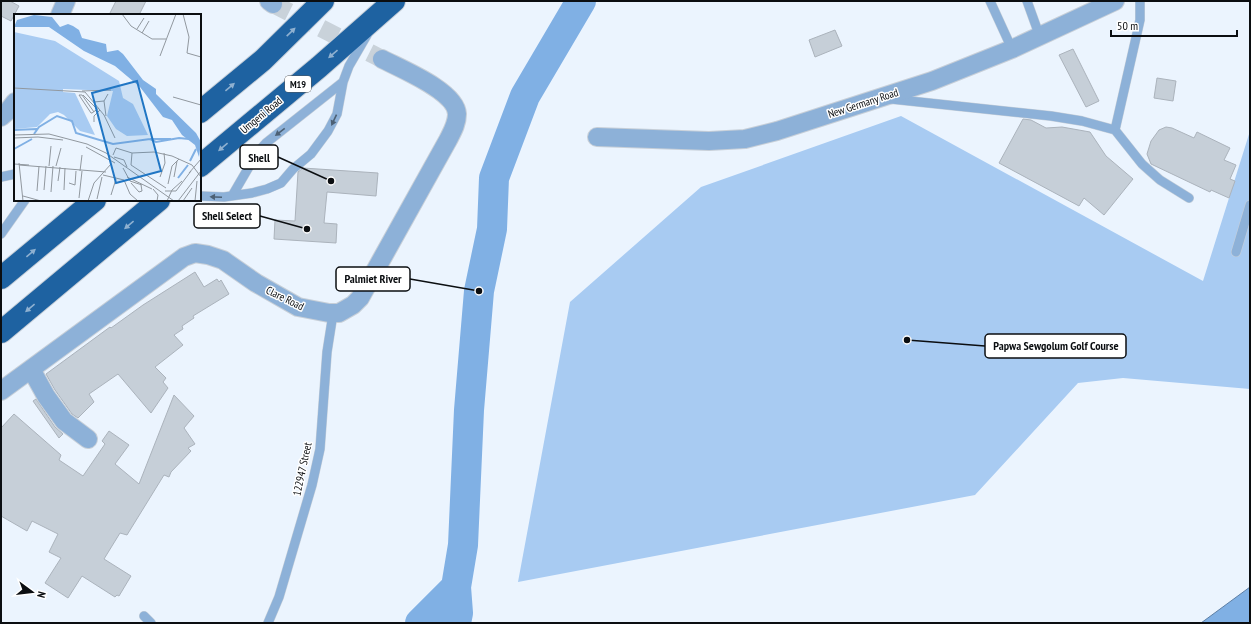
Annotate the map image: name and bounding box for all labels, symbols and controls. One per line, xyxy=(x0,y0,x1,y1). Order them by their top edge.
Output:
scale bar xyxy=(1111,12,1237,38)
inset map xyxy=(14,14,201,201)
text: 50 m xyxy=(1117,18,1138,33)
one-way arrow xyxy=(286,28,296,37)
one-way arrow xyxy=(328,50,339,59)
road number: M19 xyxy=(285,76,311,92)
one-way arrow xyxy=(225,83,235,92)
street label: New Germany Road xyxy=(826,85,900,121)
street label: Umgeni Road xyxy=(237,93,285,137)
one-way arrow xyxy=(331,114,337,125)
one-way arrow xyxy=(274,128,285,137)
one-way arrow xyxy=(218,142,228,151)
callout: Shell xyxy=(240,145,278,169)
text: Shell xyxy=(248,150,270,165)
one-way arrow xyxy=(209,194,222,200)
callout: Shell Select xyxy=(194,204,260,228)
text: Shell Select xyxy=(202,208,253,223)
one-way arrow xyxy=(124,221,135,230)
one-way arrow xyxy=(26,249,36,258)
callout: Palmiet River xyxy=(336,267,410,291)
text: Palmiet River xyxy=(344,271,402,286)
street label: Clare Road xyxy=(264,283,307,313)
one-way arrow xyxy=(24,304,35,313)
callout: Papwa Sewgolum Golf Course xyxy=(985,334,1126,358)
text: Papwa Sewgolum Golf Course xyxy=(993,338,1119,353)
street label: 122947 Street xyxy=(290,441,314,497)
north arrow xyxy=(12,572,52,612)
text: N xyxy=(34,590,49,599)

